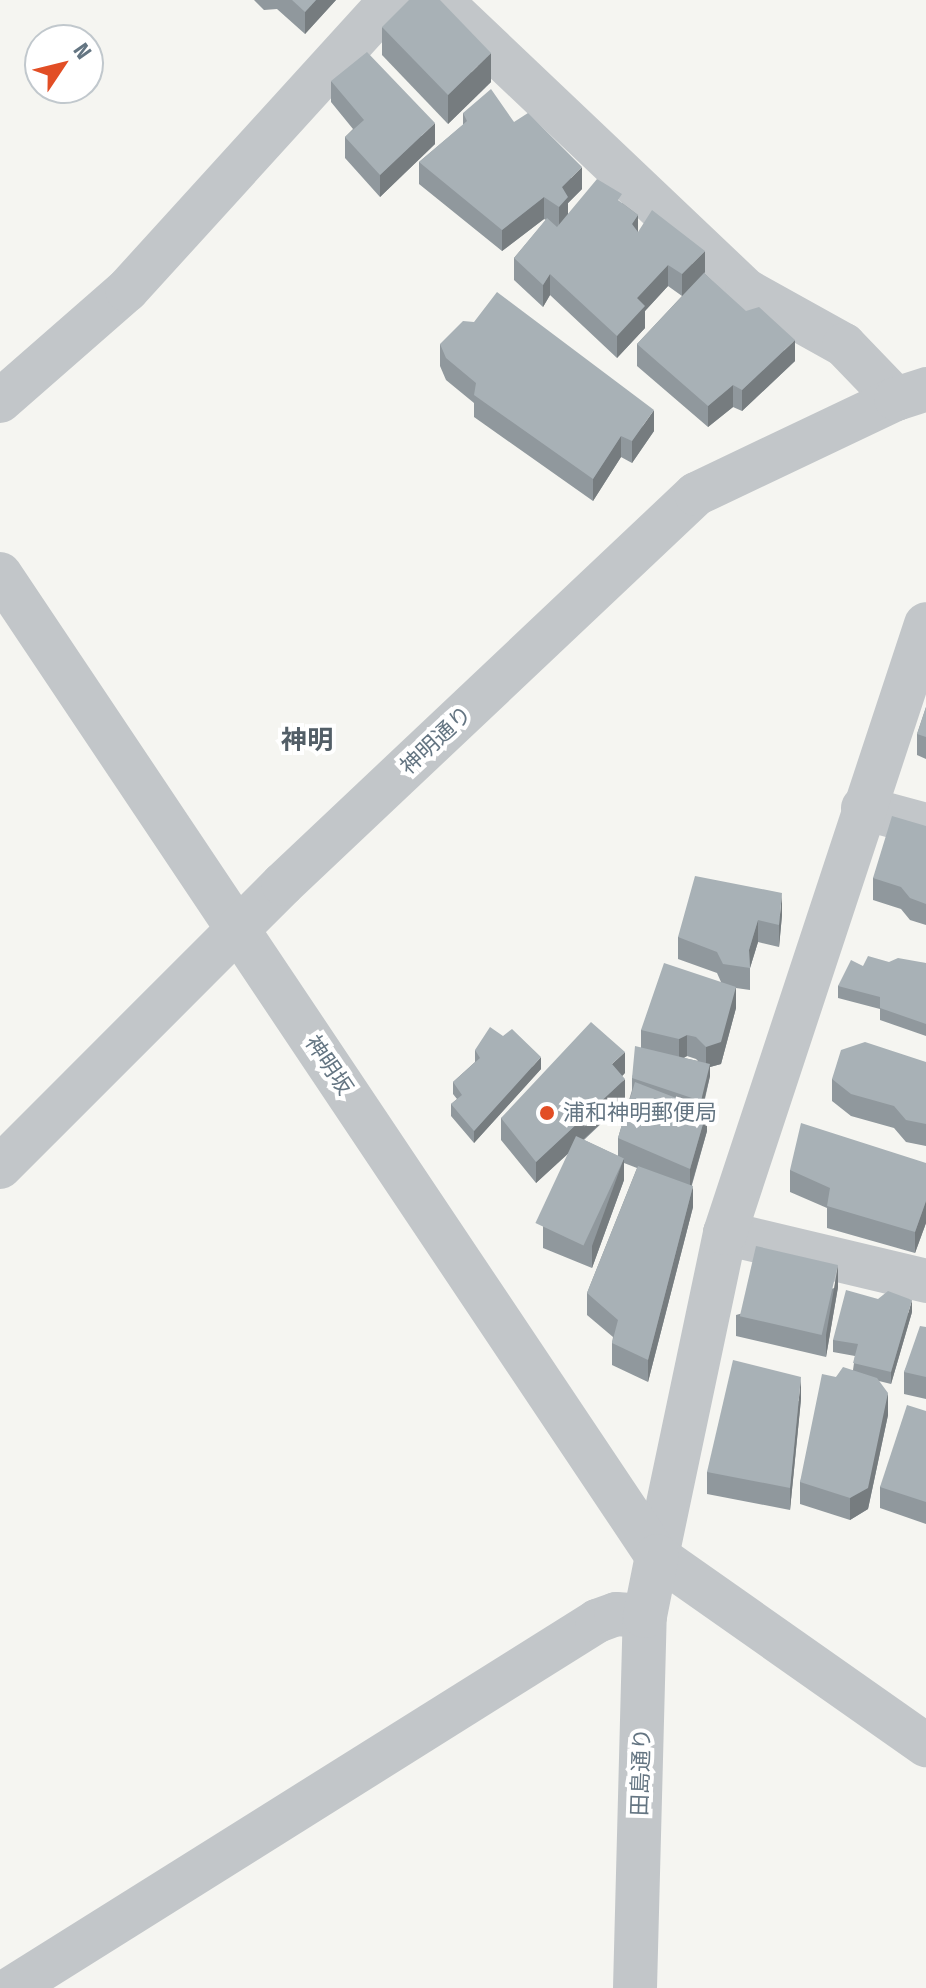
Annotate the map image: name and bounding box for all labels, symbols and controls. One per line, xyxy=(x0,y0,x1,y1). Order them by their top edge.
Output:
north arrow xyxy=(24,24,104,104)
text: N xyxy=(68,38,97,64)
street label: 神明通り xyxy=(395,700,477,780)
district label: 神明 xyxy=(281,725,333,757)
street label: 神明坂 xyxy=(300,1030,358,1100)
place label: 浦和神明郵便局 xyxy=(563,1100,717,1126)
marker: 浦和神明郵便局 xyxy=(538,1104,556,1122)
street label: 田島通り xyxy=(626,1728,656,1816)

